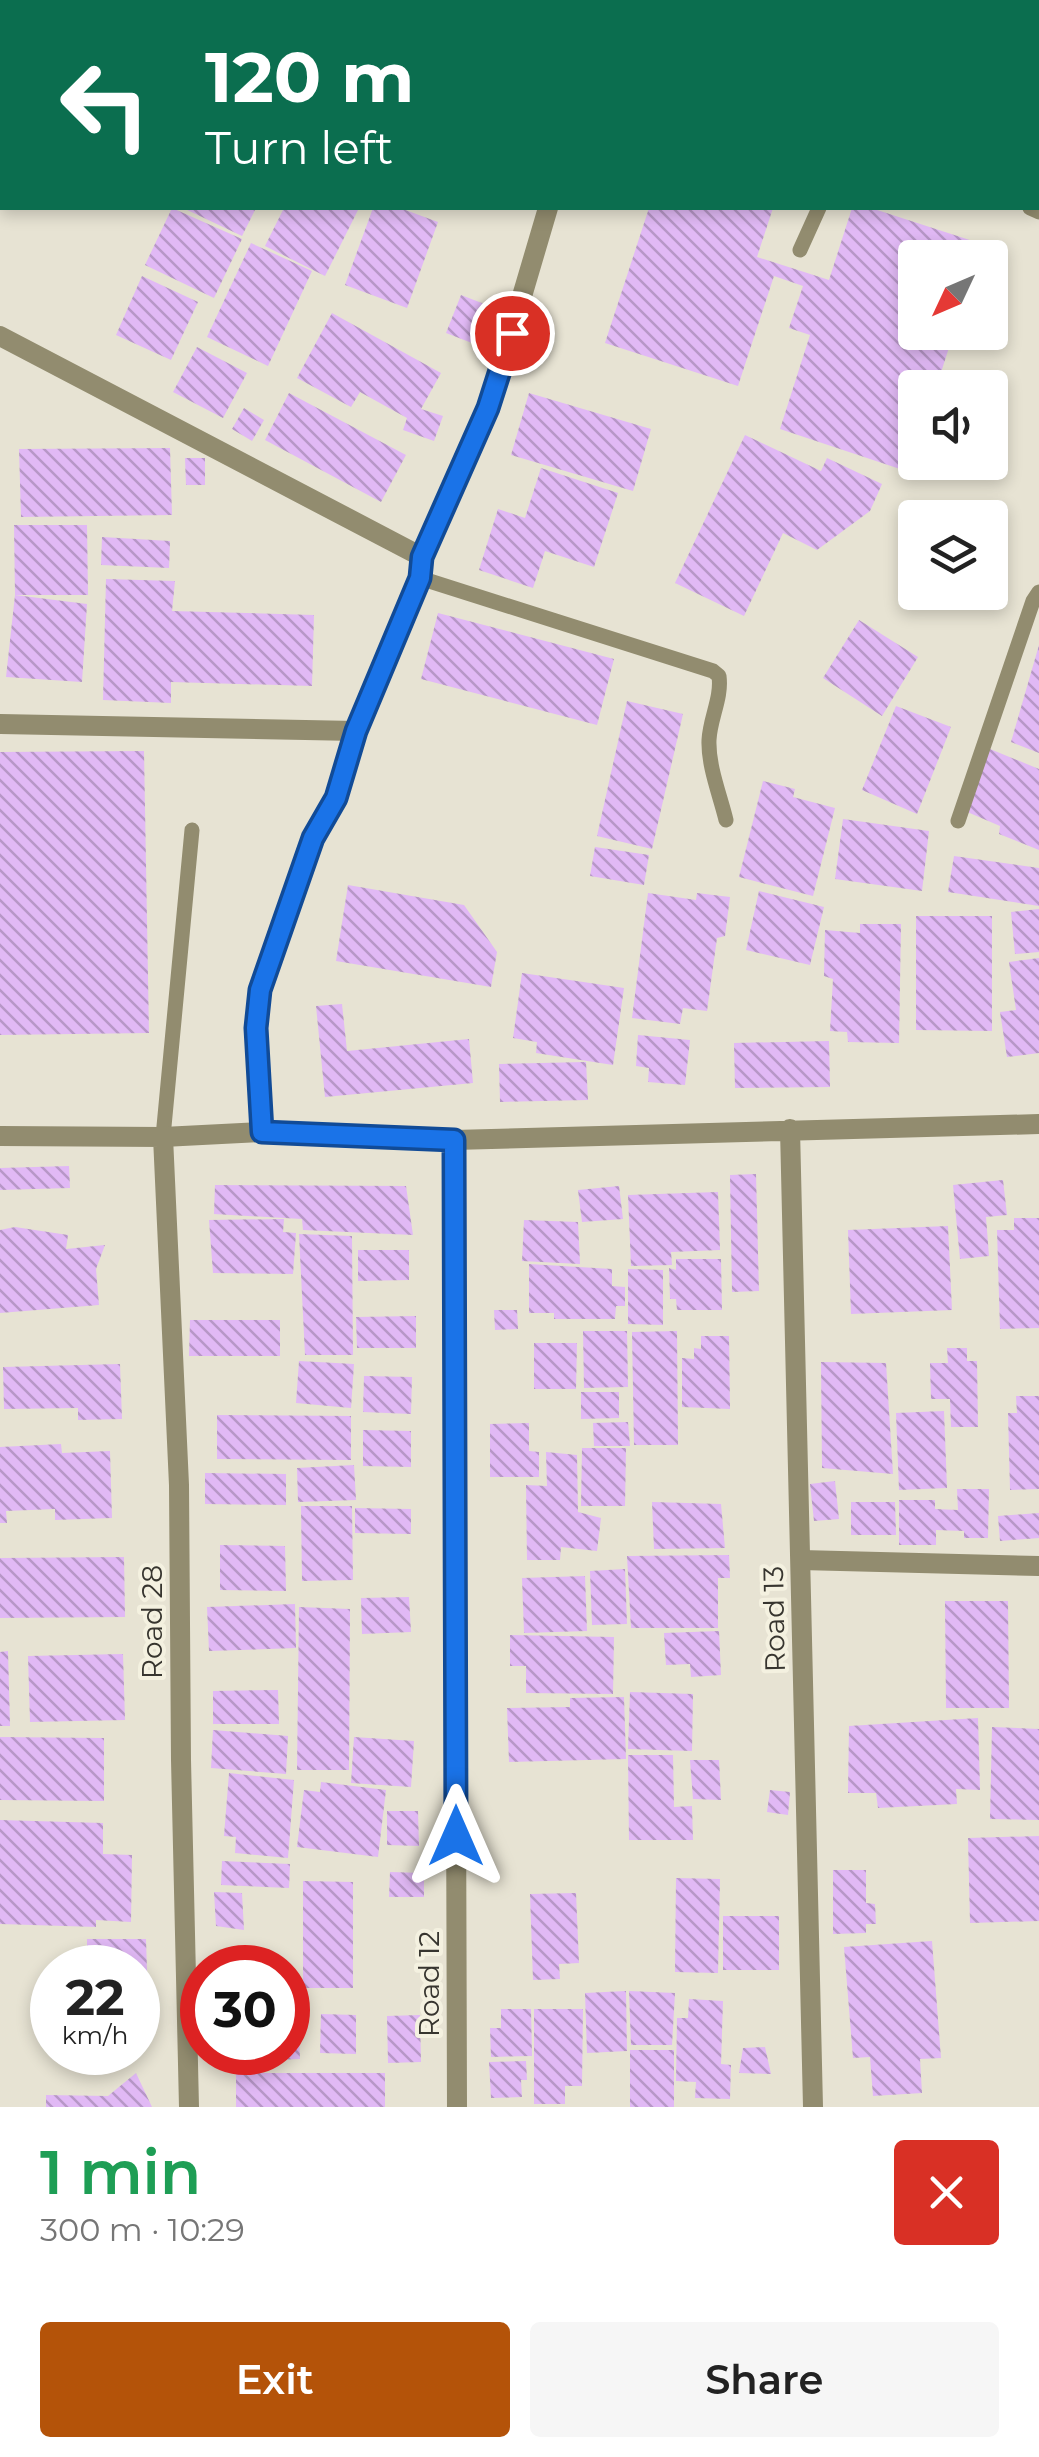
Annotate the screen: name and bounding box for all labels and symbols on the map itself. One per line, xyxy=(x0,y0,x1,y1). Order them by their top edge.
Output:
north arrow xyxy=(898,240,1008,350)
pin xyxy=(470,291,555,376)
street label: Road 28 xyxy=(135,1565,169,1679)
street label: Road 13 xyxy=(756,1565,792,1673)
position arrow xyxy=(404,1784,508,1888)
street label: Road 12 xyxy=(412,1931,446,2037)
speed limit sign: 30 xyxy=(180,1945,310,2075)

